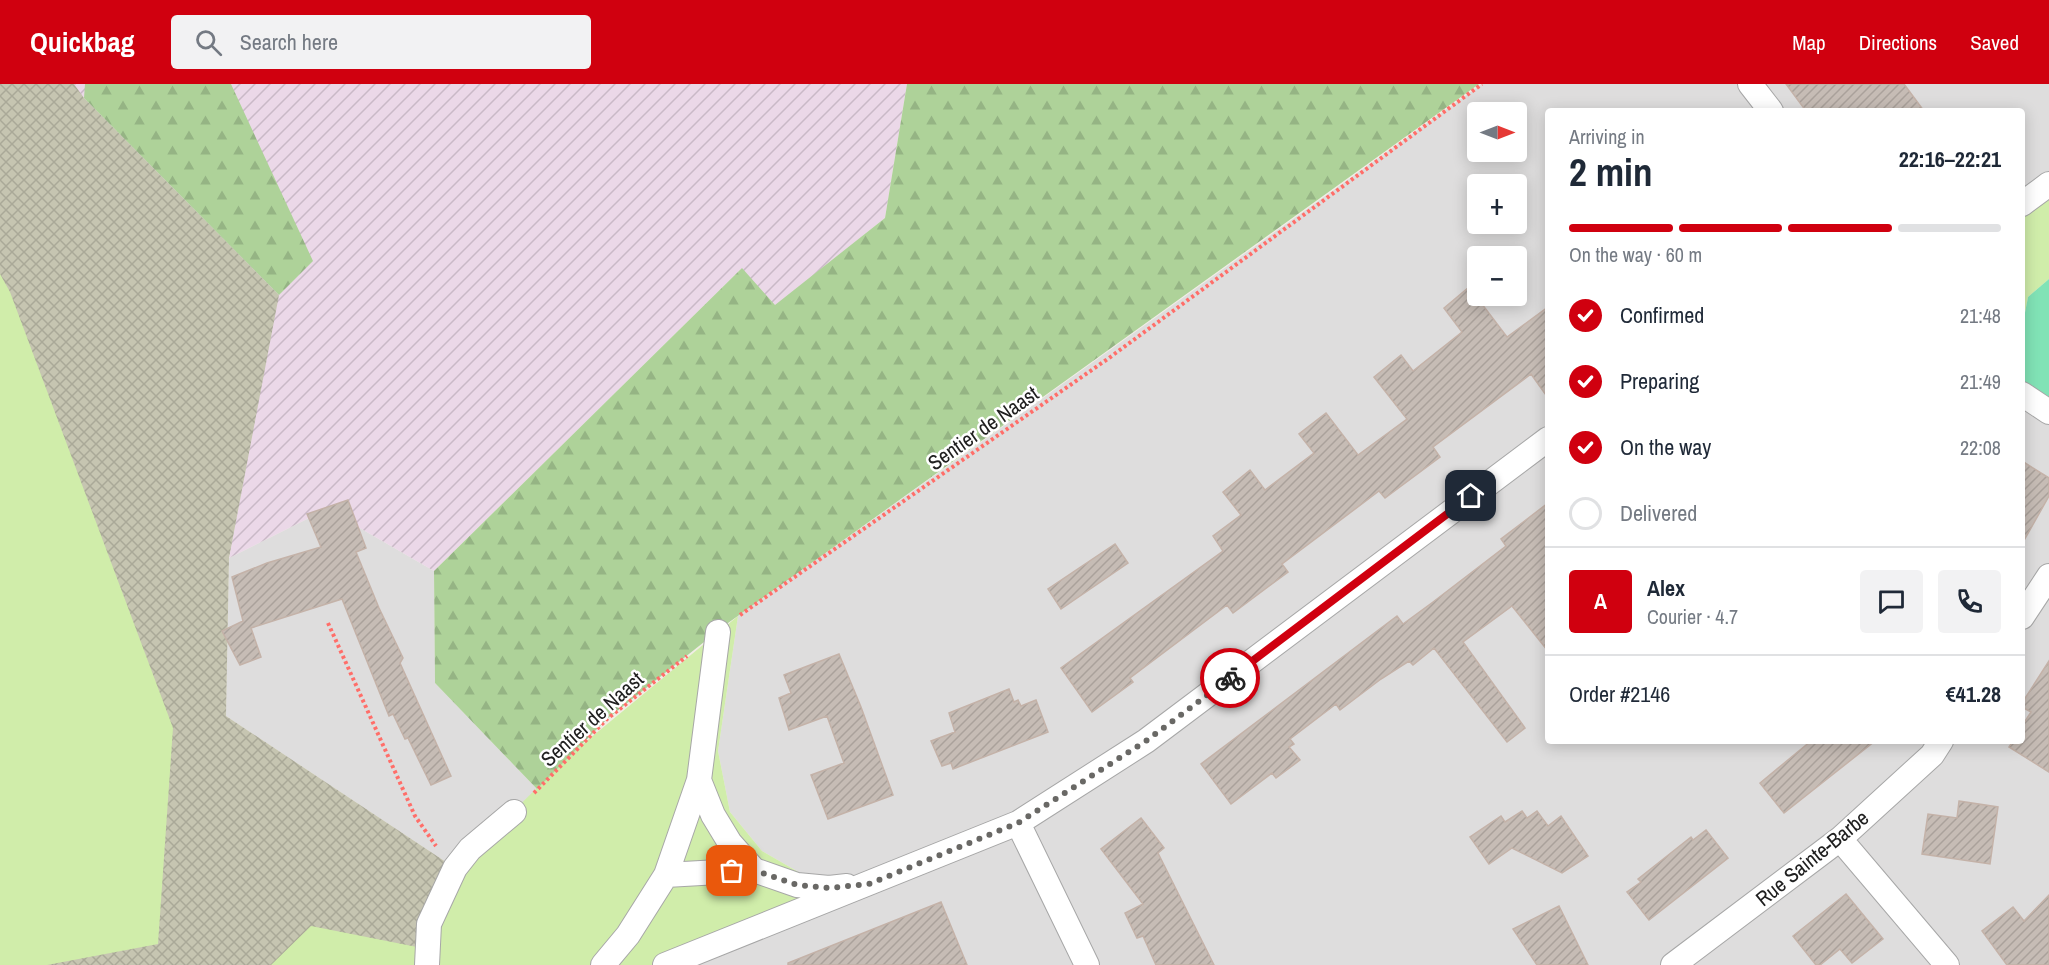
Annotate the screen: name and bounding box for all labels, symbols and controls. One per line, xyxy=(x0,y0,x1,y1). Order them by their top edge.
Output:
search box xyxy=(171,15,591,69)
text: Quickbag xyxy=(30,23,135,61)
icon: search xyxy=(192,26,225,59)
text: Search here xyxy=(240,27,338,57)
text: Map xyxy=(1792,28,1826,57)
text: Directions xyxy=(1859,28,1937,57)
text: Saved xyxy=(1970,28,2019,57)
north arrow xyxy=(1467,102,1527,162)
map controls xyxy=(1467,102,1527,306)
text: Arriving in xyxy=(1569,123,1645,150)
text: 22:16–22:21 xyxy=(1899,144,2001,174)
text: 2 min xyxy=(1569,146,1653,198)
button: + xyxy=(1467,174,1527,234)
text: On the way · 60 m xyxy=(1569,241,1702,268)
button: − xyxy=(1467,246,1527,306)
icon: check xyxy=(1569,299,1602,332)
text: Confirmed xyxy=(1620,300,1704,330)
text: 21:48 xyxy=(1960,302,2001,329)
icon: check xyxy=(1569,365,1602,398)
text: Preparing xyxy=(1620,366,1699,396)
text: 21:49 xyxy=(1960,368,2001,395)
street label: Sentier de Naast xyxy=(922,379,1044,477)
icon: check xyxy=(1569,431,1602,464)
text: On the way xyxy=(1620,432,1711,462)
text: 22:08 xyxy=(1960,434,2001,461)
pin xyxy=(1445,470,1496,521)
icon: home xyxy=(1454,479,1487,512)
text: Delivered xyxy=(1620,498,1697,528)
button: chat xyxy=(1860,570,1923,633)
button: phone xyxy=(1938,570,2001,633)
text: Alex xyxy=(1647,573,1685,603)
text: A xyxy=(1594,586,1607,616)
text: Courier · 4.7 xyxy=(1647,603,1738,630)
courier xyxy=(1200,648,1260,708)
icon: bike xyxy=(1214,662,1247,695)
street label: Sentier de Naast xyxy=(534,665,650,773)
text: Order #2146 xyxy=(1569,679,1670,709)
text: €41.28 xyxy=(1946,679,2001,709)
street label: Rue Sainte-Barbe xyxy=(1749,803,1875,913)
pin xyxy=(706,845,757,896)
icon: bag xyxy=(715,854,748,887)

